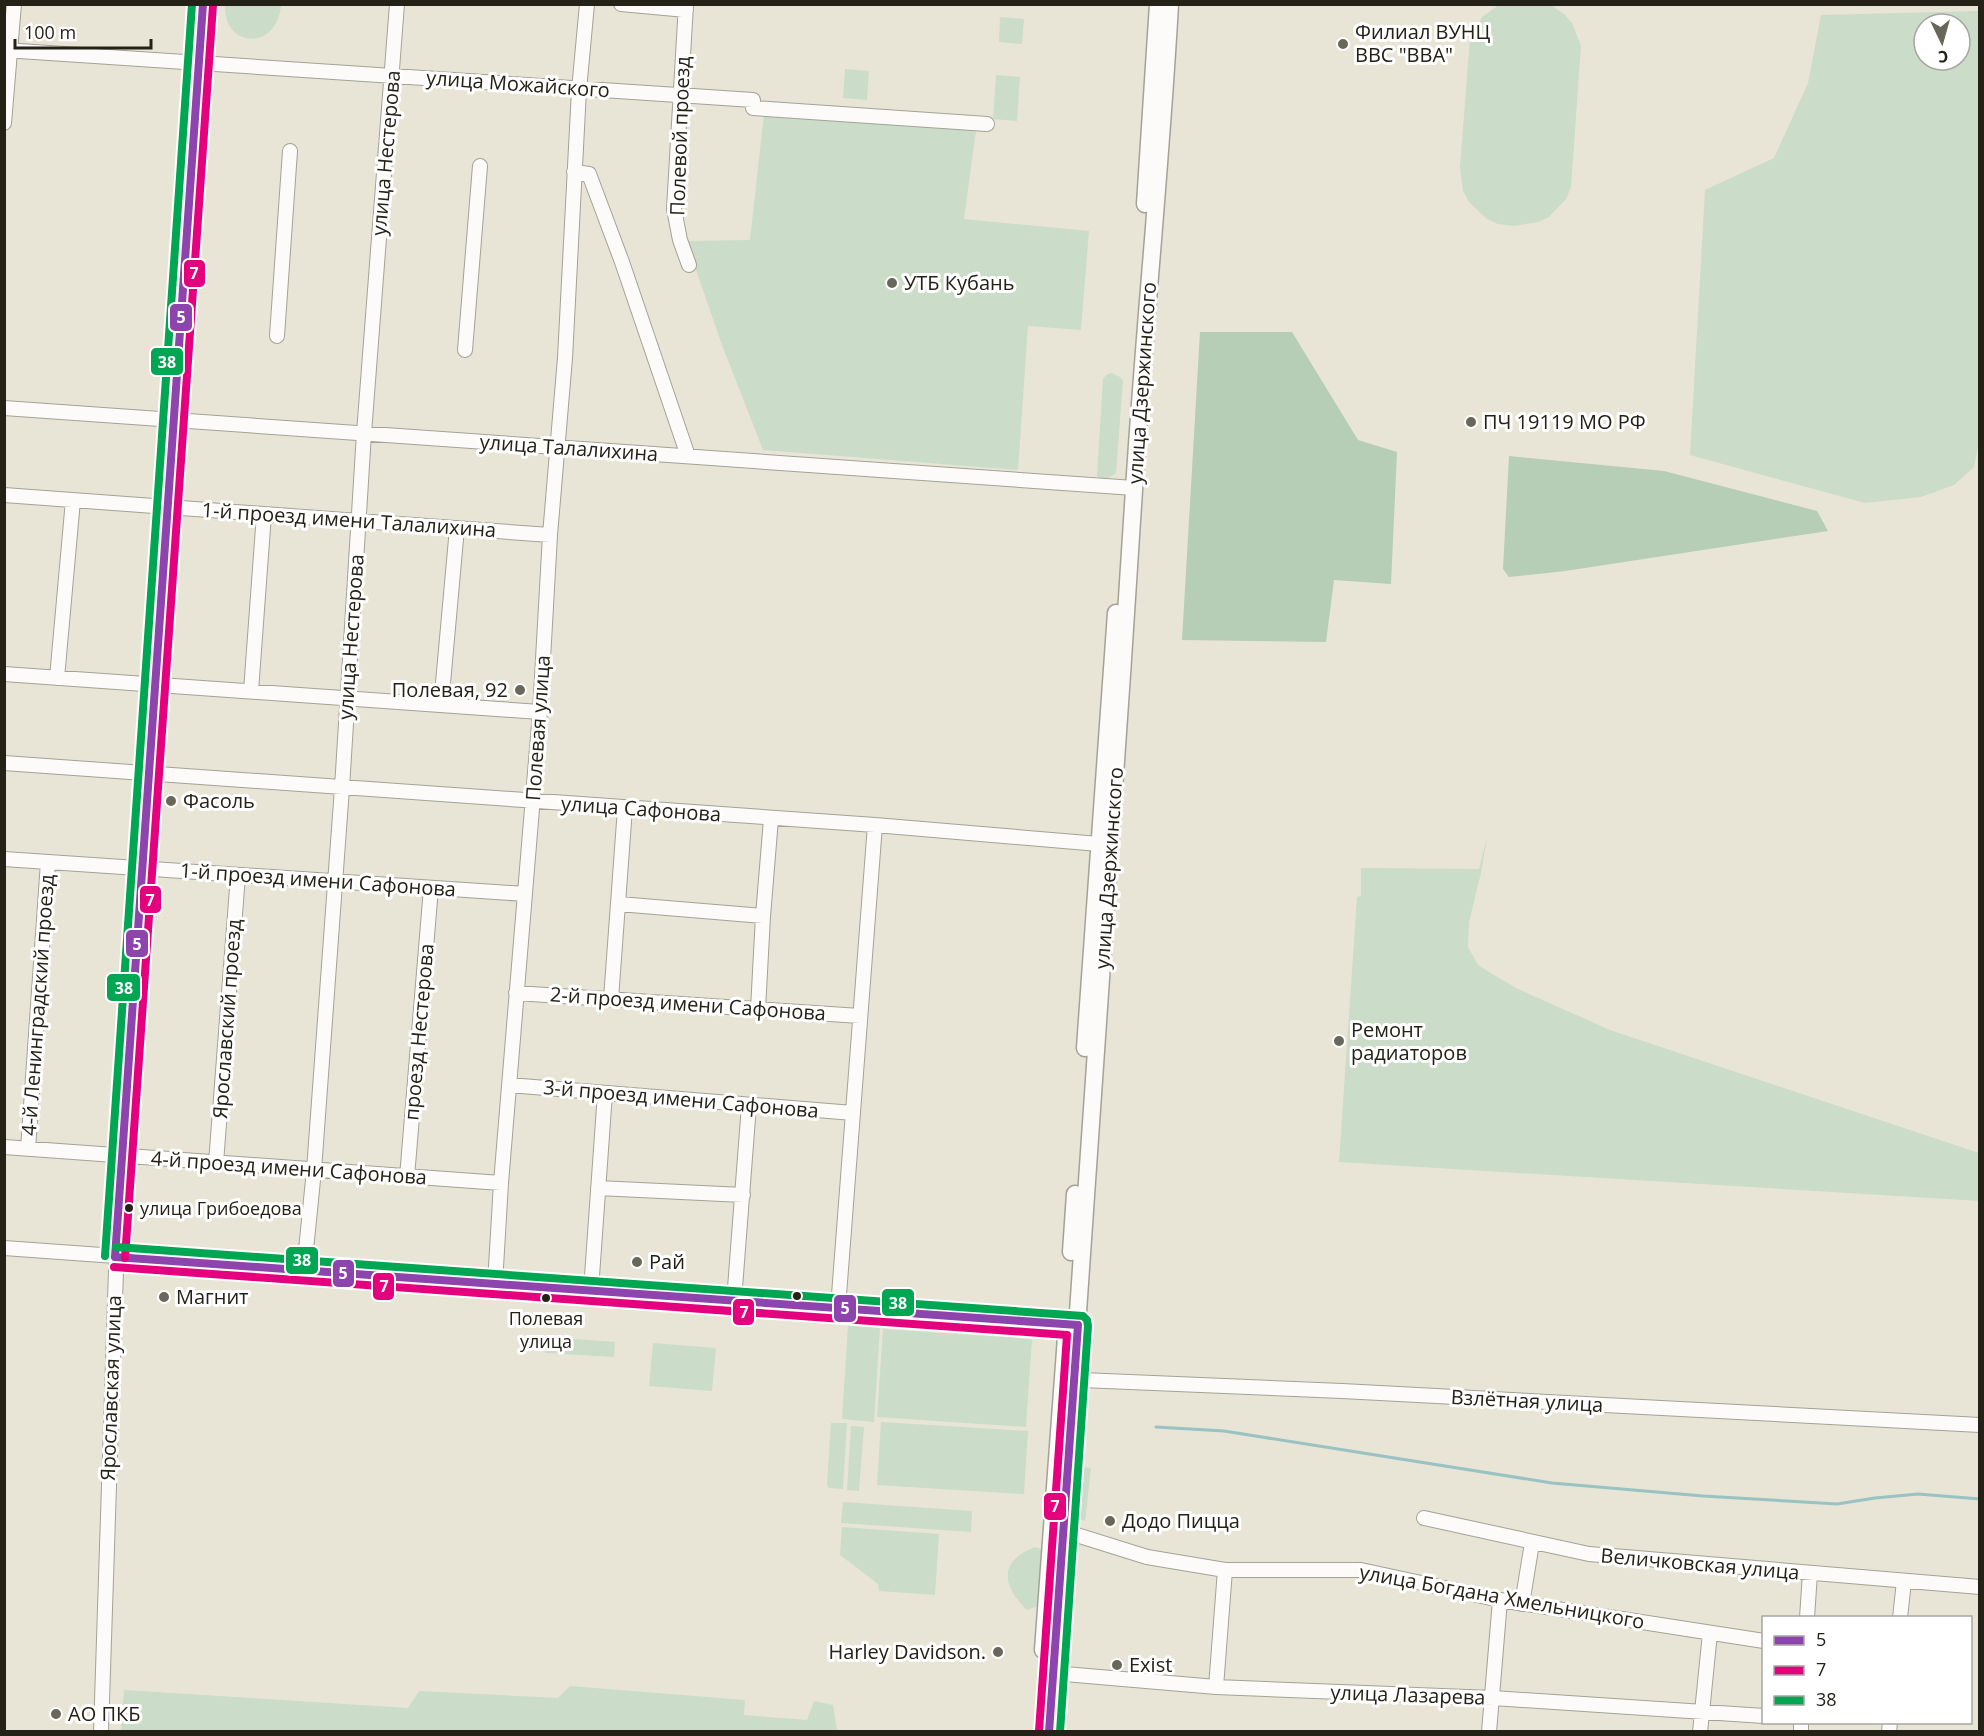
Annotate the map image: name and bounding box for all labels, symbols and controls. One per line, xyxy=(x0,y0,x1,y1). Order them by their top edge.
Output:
scale bar xyxy=(15,12,152,50)
north arrow xyxy=(1912,12,1972,72)
place label: Филиал ВУНЦ ВВС "ВВА" xyxy=(1355,18,1491,68)
text: 100 m xyxy=(24,20,76,44)
marker: Филиал ВУНЦ ВВС "ВВА" xyxy=(1336,37,1350,51)
text: С xyxy=(1937,46,1949,68)
street label: Полевой проезд xyxy=(663,55,696,216)
street label: улица Можайского xyxy=(425,64,611,103)
street label: улица Нестерова xyxy=(365,69,406,237)
line badge: 7 xyxy=(183,259,206,288)
text: 7 xyxy=(189,262,199,284)
place label: УТБ Кубань xyxy=(904,269,1014,296)
marker: УТБ Кубань xyxy=(885,276,899,290)
street label: улица Дзержинского xyxy=(1121,281,1162,485)
line badge: 5 xyxy=(169,303,193,332)
text: 5 xyxy=(176,306,186,328)
line badge: 38 xyxy=(150,347,184,376)
text: 38 xyxy=(158,351,176,373)
place label: ПЧ 19119 МО РФ xyxy=(1483,408,1646,435)
marker: ПЧ 19119 МО РФ xyxy=(1464,415,1478,429)
street label: улица Талалихина xyxy=(479,428,659,467)
street label: 1-й проезд имени Талалихина xyxy=(201,496,497,543)
street label: улица Нестерова xyxy=(331,553,370,721)
street label: Полевая улица xyxy=(519,654,556,802)
place label: Полевая, 92 xyxy=(392,676,508,703)
marker: Полевая, 92 xyxy=(513,683,527,697)
street label: улица Дзержинского xyxy=(1088,766,1129,970)
place label: Фасоль xyxy=(183,787,255,814)
street label: улица Сафонова xyxy=(560,789,722,828)
marker: Фасоль xyxy=(164,794,178,808)
street label: 1-й проезд имени Сафонова xyxy=(179,856,457,903)
street label: 4-й Ленинградский проезд xyxy=(15,873,60,1137)
line badge: 7 xyxy=(139,885,162,914)
text: 7 xyxy=(145,889,155,911)
street label: Ярославский проезд xyxy=(206,918,247,1120)
line badge: 5 xyxy=(125,929,149,958)
text: 5 xyxy=(132,933,142,955)
street label: проезд Нестерова xyxy=(397,942,440,1121)
line badge: 38 xyxy=(106,973,141,1002)
text: 38 xyxy=(115,977,133,999)
street label: 2-й проезд имени Сафонова xyxy=(549,980,827,1027)
place label: Ремонт радиаторов xyxy=(1351,1016,1467,1066)
marker: Ремонт радиаторов xyxy=(1332,1034,1346,1048)
street label: 3-й проезд имени Сафонова xyxy=(542,1073,820,1124)
street label: 4-й проезд имени Сафонова xyxy=(150,1144,428,1191)
place label: улица Грибоедова xyxy=(140,1196,302,1220)
marker: улица Грибоедова xyxy=(123,1202,135,1214)
line badge: 38 xyxy=(285,1246,319,1275)
place label: Рай xyxy=(649,1248,685,1275)
text: 38 xyxy=(293,1249,311,1271)
marker: Рай xyxy=(630,1255,644,1269)
line badge: 5 xyxy=(332,1259,355,1288)
text: 5 xyxy=(338,1262,348,1284)
line badge: 7 xyxy=(372,1272,395,1301)
text: 7 xyxy=(379,1275,389,1297)
place label: Магнит xyxy=(176,1283,249,1310)
line badge: 38 xyxy=(881,1288,915,1317)
marker: Магнит xyxy=(157,1290,171,1304)
unlabelled marker xyxy=(791,1290,803,1302)
marker: Полевая улица xyxy=(540,1292,552,1304)
text: 38 xyxy=(889,1292,907,1314)
line badge: 5 xyxy=(833,1294,857,1323)
street label: Ярославская улица xyxy=(94,1295,127,1481)
text: 5 xyxy=(840,1297,850,1319)
line badge: 7 xyxy=(732,1298,755,1326)
text: 7 xyxy=(739,1301,749,1323)
place label: Полевая улица xyxy=(509,1306,583,1353)
street label: Взлётная улица xyxy=(1450,1383,1604,1418)
line badge: 7 xyxy=(1043,1492,1067,1521)
text: 7 xyxy=(1050,1495,1060,1517)
place label: Додо Пицца xyxy=(1122,1507,1240,1534)
marker: Додо Пицца xyxy=(1103,1514,1117,1528)
street label: Величковская улица xyxy=(1600,1541,1801,1586)
street label: улица Богдана Хмельницкого xyxy=(1357,1558,1647,1635)
legend xyxy=(1762,1616,1972,1724)
text: 5 xyxy=(1816,1627,1826,1651)
place label: Harley Davidson. xyxy=(828,1638,986,1665)
marker: Harley Davidson. xyxy=(991,1645,1005,1659)
place label: Exist xyxy=(1129,1651,1172,1678)
text: 7 xyxy=(1816,1657,1826,1681)
marker: Exist xyxy=(1110,1658,1124,1672)
street label: улица Лазарева xyxy=(1330,1678,1486,1711)
text: 38 xyxy=(1816,1687,1837,1711)
place label: АО ПКБ xyxy=(68,1700,140,1727)
marker: АО ПКБ xyxy=(49,1707,63,1721)

